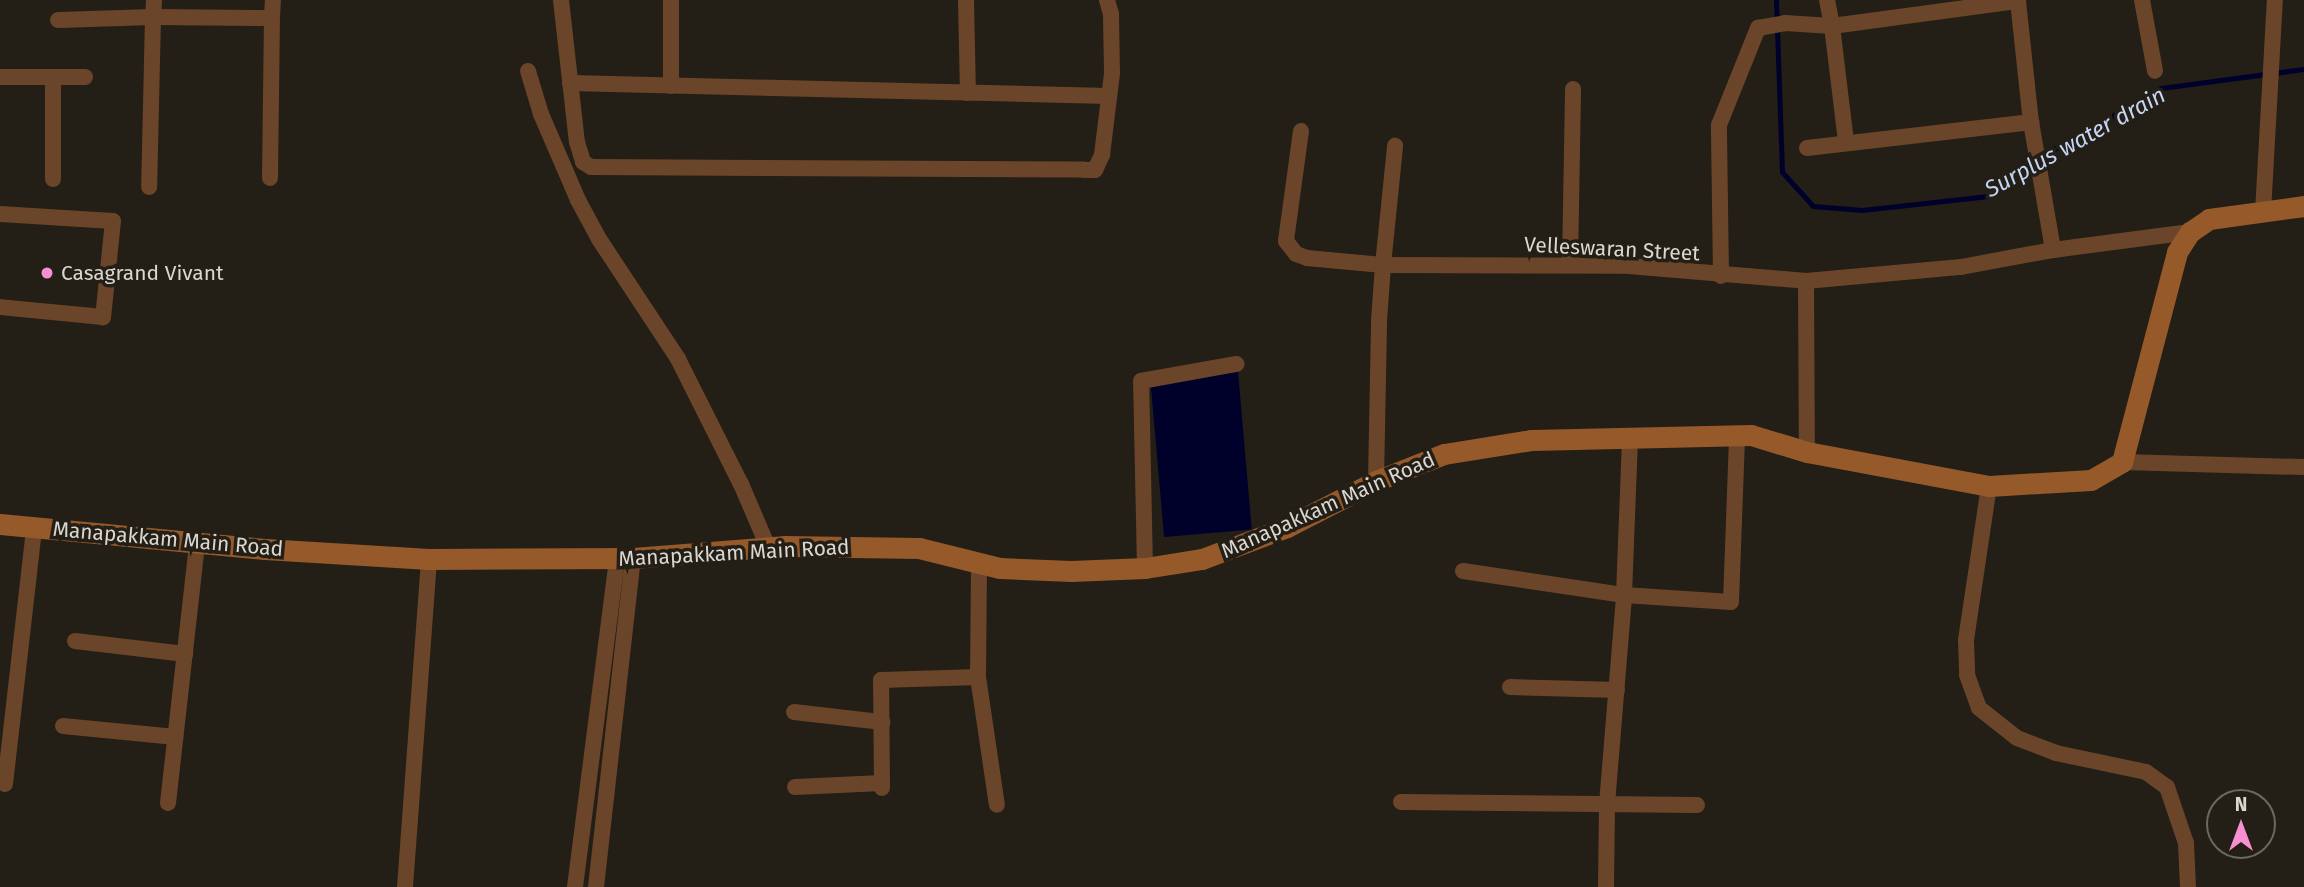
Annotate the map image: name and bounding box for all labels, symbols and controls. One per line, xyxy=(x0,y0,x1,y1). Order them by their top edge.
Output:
water label: Surplus water drain xyxy=(1980,81,2170,203)
street label: Velleswaran Street xyxy=(1524,232,1700,266)
place label: Casagrand Vivant xyxy=(61,260,224,286)
marker: Casagrand Vivant xyxy=(39,265,55,281)
street label: Manapakkam Main Road xyxy=(1217,446,1439,564)
street label: Manapakkam Main Road xyxy=(52,516,284,562)
street label: Manapakkam Main Road xyxy=(618,534,850,572)
north arrow xyxy=(2206,789,2276,859)
text: N xyxy=(2235,793,2247,816)

